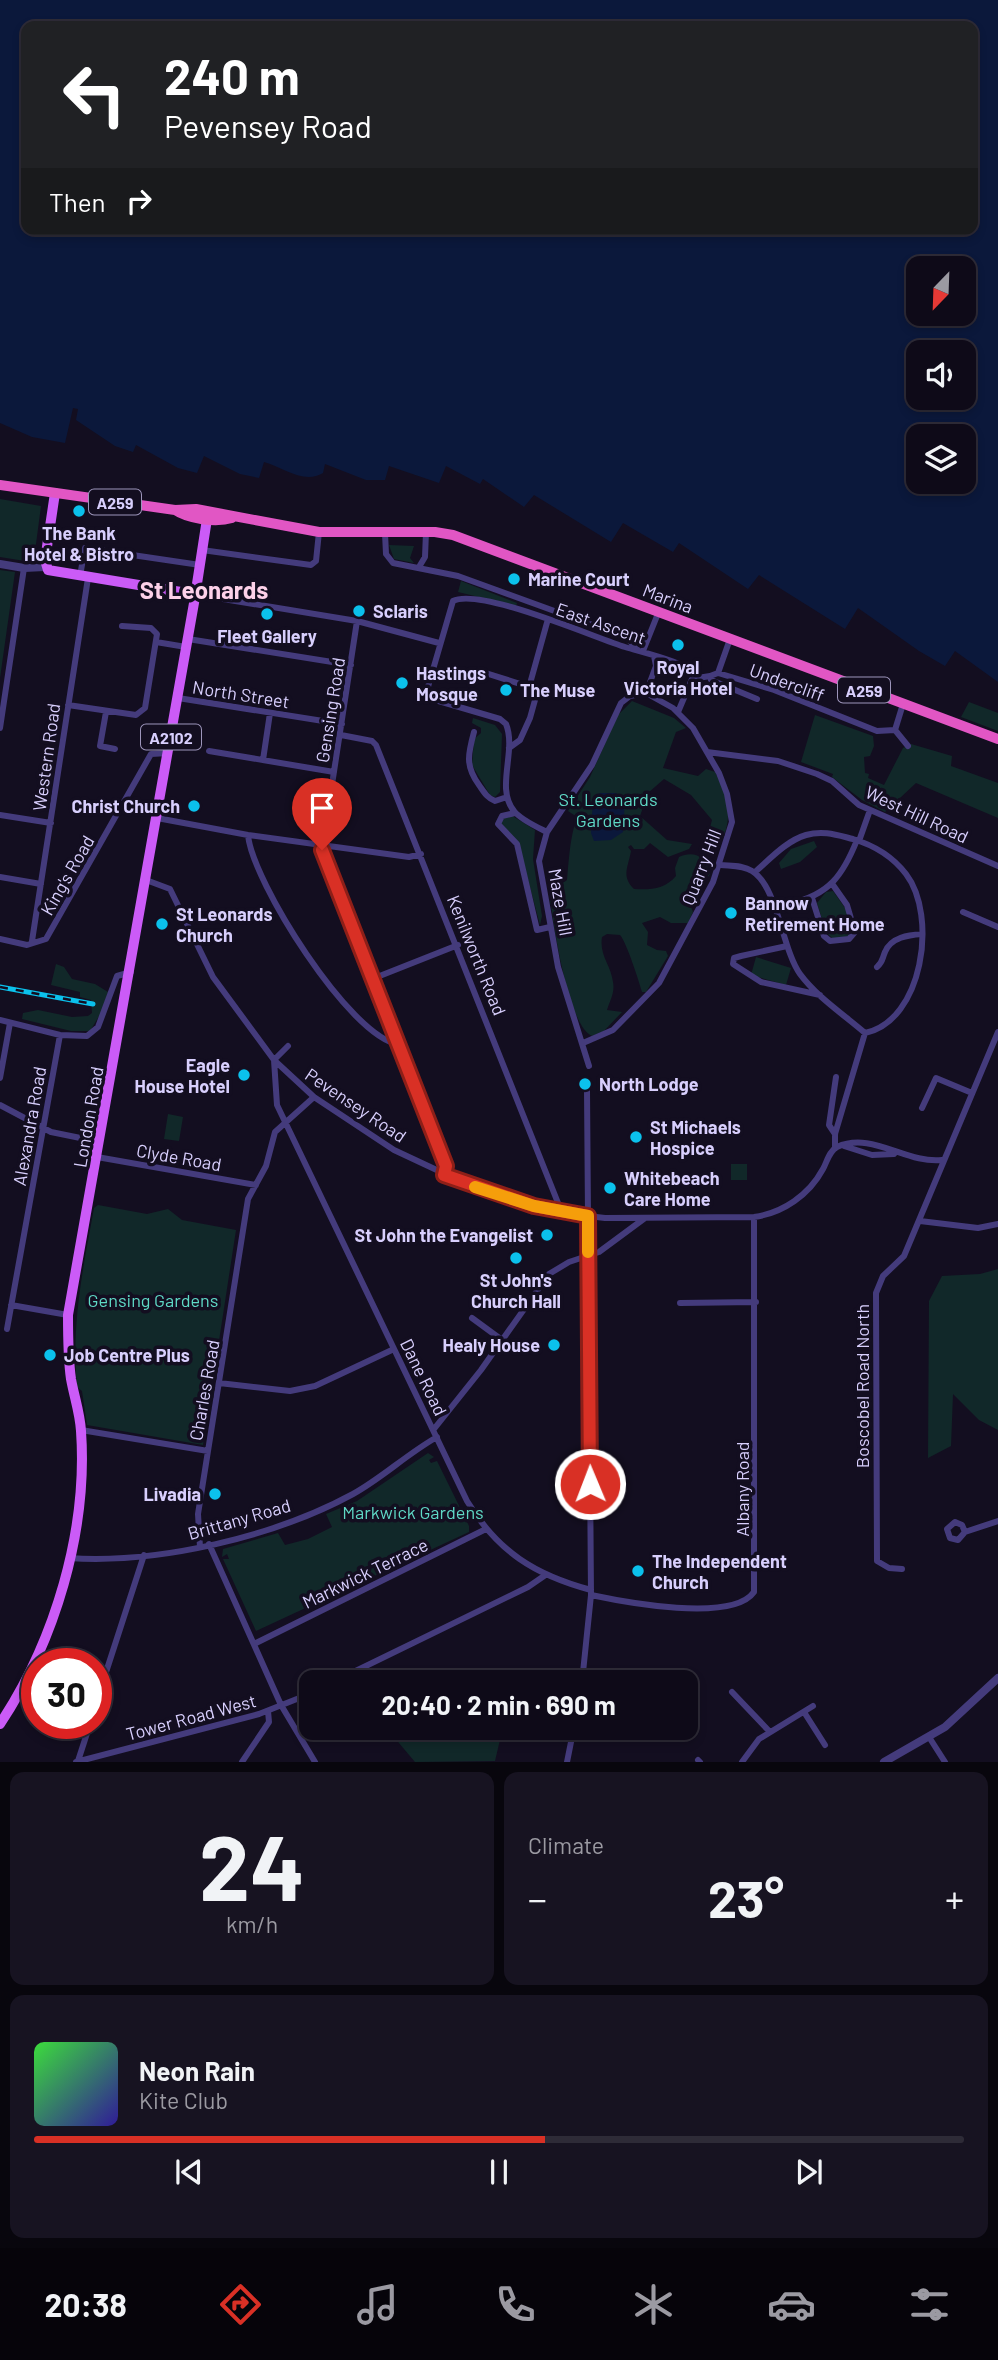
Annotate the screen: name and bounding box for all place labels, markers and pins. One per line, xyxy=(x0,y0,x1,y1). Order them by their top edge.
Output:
marker: The Bank Hotel & Bistro xyxy=(71,503,87,519)
place label: The Bank Hotel & Bistro xyxy=(24,522,134,565)
place label: Marine Court xyxy=(528,568,630,590)
marker: Marine Court xyxy=(506,571,522,587)
place label: Sclaris xyxy=(373,600,428,622)
marker: Sclaris xyxy=(351,603,367,619)
marker: Fleet Gallery xyxy=(259,606,275,622)
place label: Fleet Gallery xyxy=(217,625,317,647)
marker: Royal Victoria Hotel xyxy=(670,637,686,653)
place label: Royal Victoria Hotel xyxy=(624,656,732,699)
place label: Hastings Mosque xyxy=(416,662,486,705)
marker: Hastings Mosque xyxy=(394,675,410,691)
place label: The Muse xyxy=(520,679,595,701)
marker: The Muse xyxy=(498,682,514,698)
pin xyxy=(292,778,352,850)
place label: Christ Church xyxy=(71,795,180,817)
marker: Christ Church xyxy=(186,798,202,814)
place label: Bannow Retirement Home xyxy=(745,892,885,935)
place label: St Leonards Church xyxy=(176,903,273,946)
marker: Bannow Retirement Home xyxy=(723,905,739,921)
marker: St Leonards Church xyxy=(154,916,170,932)
place label: Eagle House Hotel xyxy=(134,1054,230,1097)
marker: Eagle House Hotel xyxy=(236,1067,252,1083)
place label: North Lodge xyxy=(599,1073,699,1095)
marker: North Lodge xyxy=(577,1076,593,1092)
place label: St Michaels Hospice xyxy=(650,1116,741,1159)
marker: St Michaels Hospice xyxy=(628,1129,644,1145)
place label: Whitebeach Care Home xyxy=(624,1167,720,1210)
marker: Whitebeach Care Home xyxy=(602,1180,618,1196)
place label: St John the Evangelist xyxy=(355,1224,533,1246)
marker: St John the Evangelist xyxy=(539,1227,555,1243)
marker: St John's Church Hall xyxy=(508,1250,524,1266)
place label: St John's Church Hall xyxy=(471,1269,561,1312)
place label: Healy House xyxy=(442,1334,540,1356)
marker: Healy House xyxy=(546,1337,562,1353)
place label: Job Centre Plus xyxy=(64,1344,190,1366)
marker: Job Centre Plus xyxy=(42,1347,58,1363)
place label: Livadia xyxy=(143,1483,201,1505)
marker: Livadia xyxy=(207,1486,223,1502)
place label: The Independent Church xyxy=(652,1550,787,1593)
marker: The Independent Church xyxy=(630,1563,646,1579)

